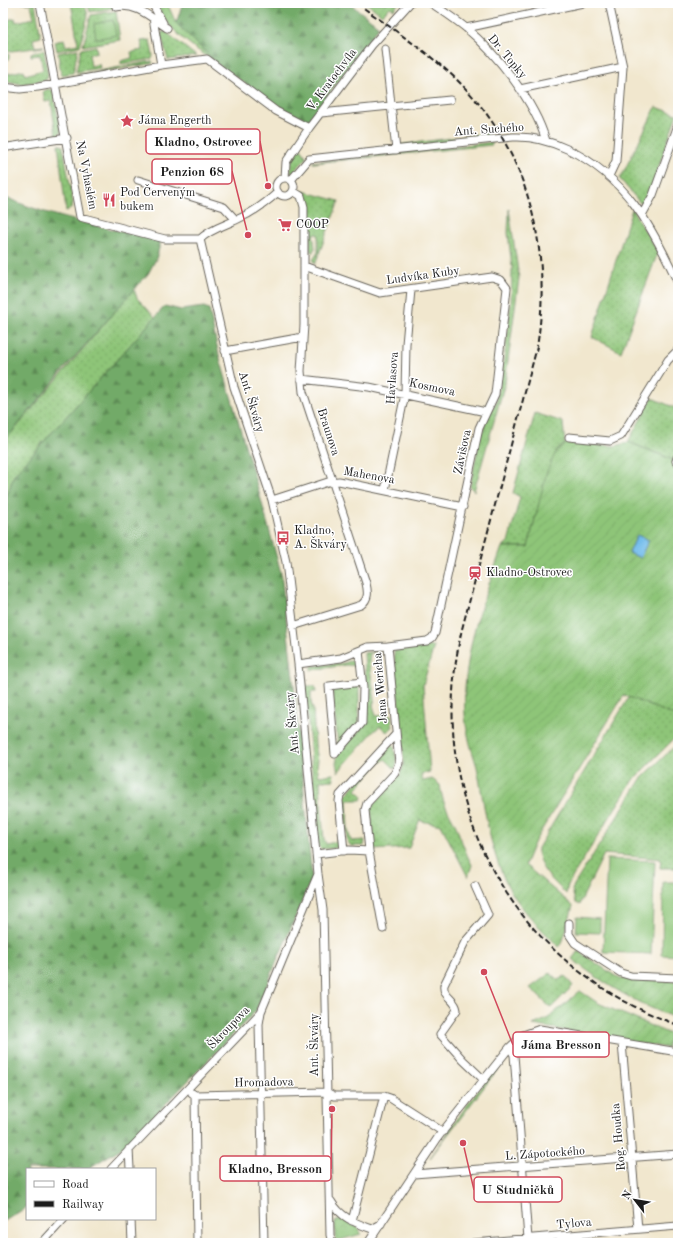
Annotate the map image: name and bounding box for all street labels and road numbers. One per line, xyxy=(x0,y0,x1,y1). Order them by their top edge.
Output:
street label: Dr. Topky xyxy=(485,33,529,82)
street label: V. Kratochvíla xyxy=(305,46,359,113)
street label: Ant. Suchého xyxy=(454,122,524,138)
street label: Na Vyhaslém xyxy=(73,139,99,211)
street label: Ludvíka Kuby xyxy=(386,265,461,287)
street label: Havlasova xyxy=(385,351,401,405)
street label: Ant. Škváry xyxy=(236,369,270,435)
street label: Kosmova xyxy=(408,377,456,399)
street label: Braunova xyxy=(315,407,341,457)
street label: Závišova xyxy=(452,428,474,476)
street label: Mahenova xyxy=(342,466,396,486)
street label: Jana Wericha xyxy=(372,652,390,724)
street label: Ant. Škváry xyxy=(280,690,302,755)
street label: Škroupova xyxy=(203,1001,252,1052)
street label: Ant. Škváry xyxy=(305,1013,321,1077)
street label: Hromadova xyxy=(234,1076,294,1090)
street label: Rog. Houdka xyxy=(610,1103,628,1171)
street label: L. Zápotockého xyxy=(505,1145,586,1163)
street label: Tylova xyxy=(556,1216,592,1232)

